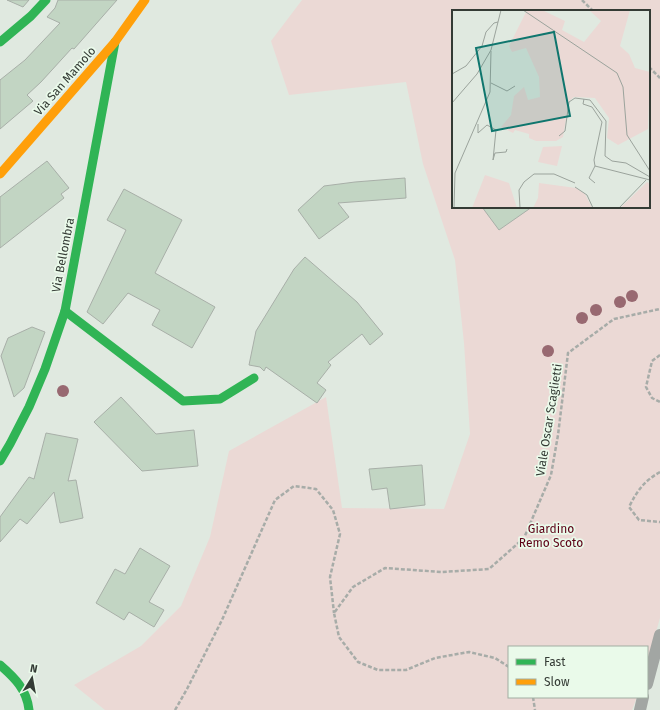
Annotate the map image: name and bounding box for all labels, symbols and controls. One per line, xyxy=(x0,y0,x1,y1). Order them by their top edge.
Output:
inset map xyxy=(452,10,650,208)
street label: Via San Mamolo xyxy=(31,44,99,118)
street label: Via Bellombra xyxy=(49,216,77,294)
street label: Viale Oscar Scaglietti xyxy=(533,363,565,477)
park label: Giardino Remo Scoto xyxy=(519,522,583,550)
legend xyxy=(508,646,648,698)
text: Fast xyxy=(544,655,566,669)
north arrow xyxy=(12,658,52,698)
text: N xyxy=(29,662,39,676)
text: Slow xyxy=(544,675,570,689)

